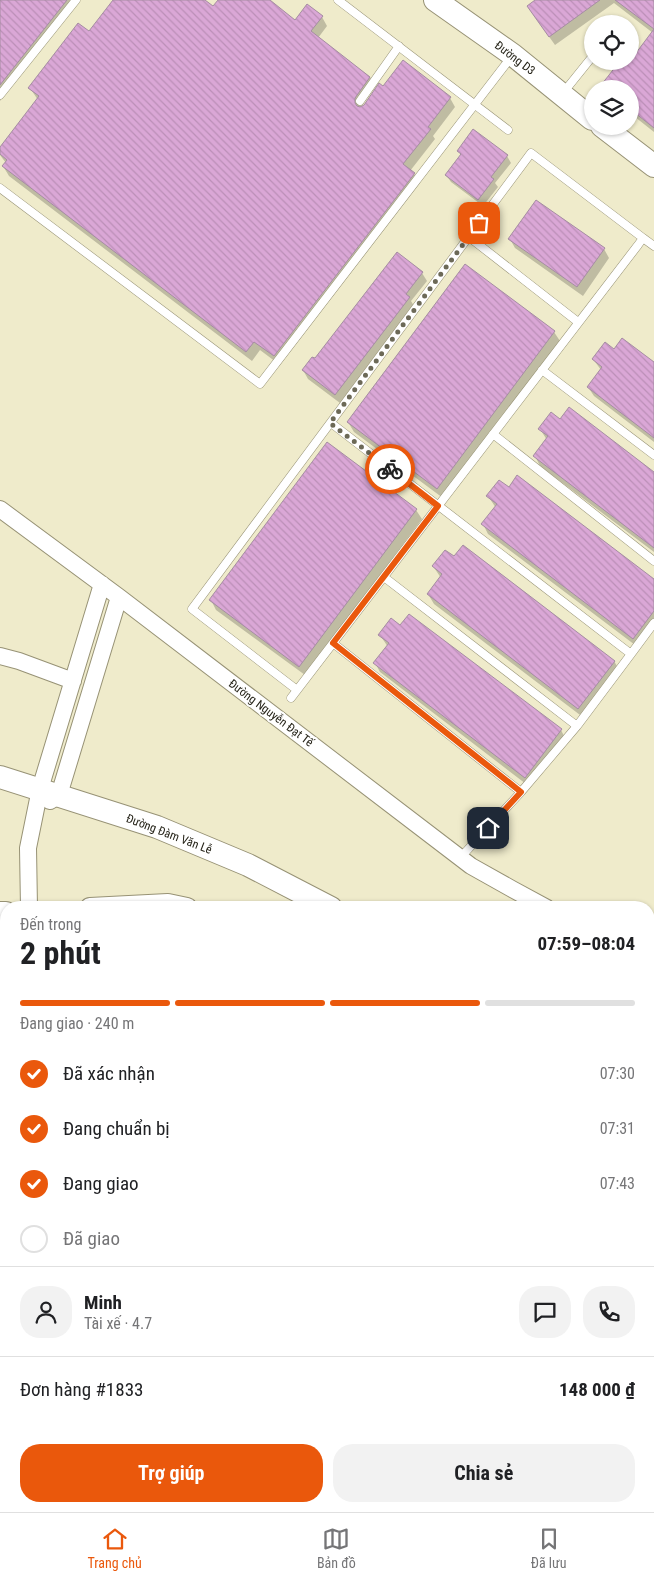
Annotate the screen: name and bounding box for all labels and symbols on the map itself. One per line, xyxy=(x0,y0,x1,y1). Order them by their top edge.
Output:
street label: Đường D3 xyxy=(492,38,538,78)
pin xyxy=(458,202,500,244)
courier xyxy=(365,444,415,494)
street label: Đường Nguyễn Đạt Tế xyxy=(226,677,317,750)
pin xyxy=(467,807,509,849)
street label: Đường Đàm Văn Lễ xyxy=(124,811,214,857)

